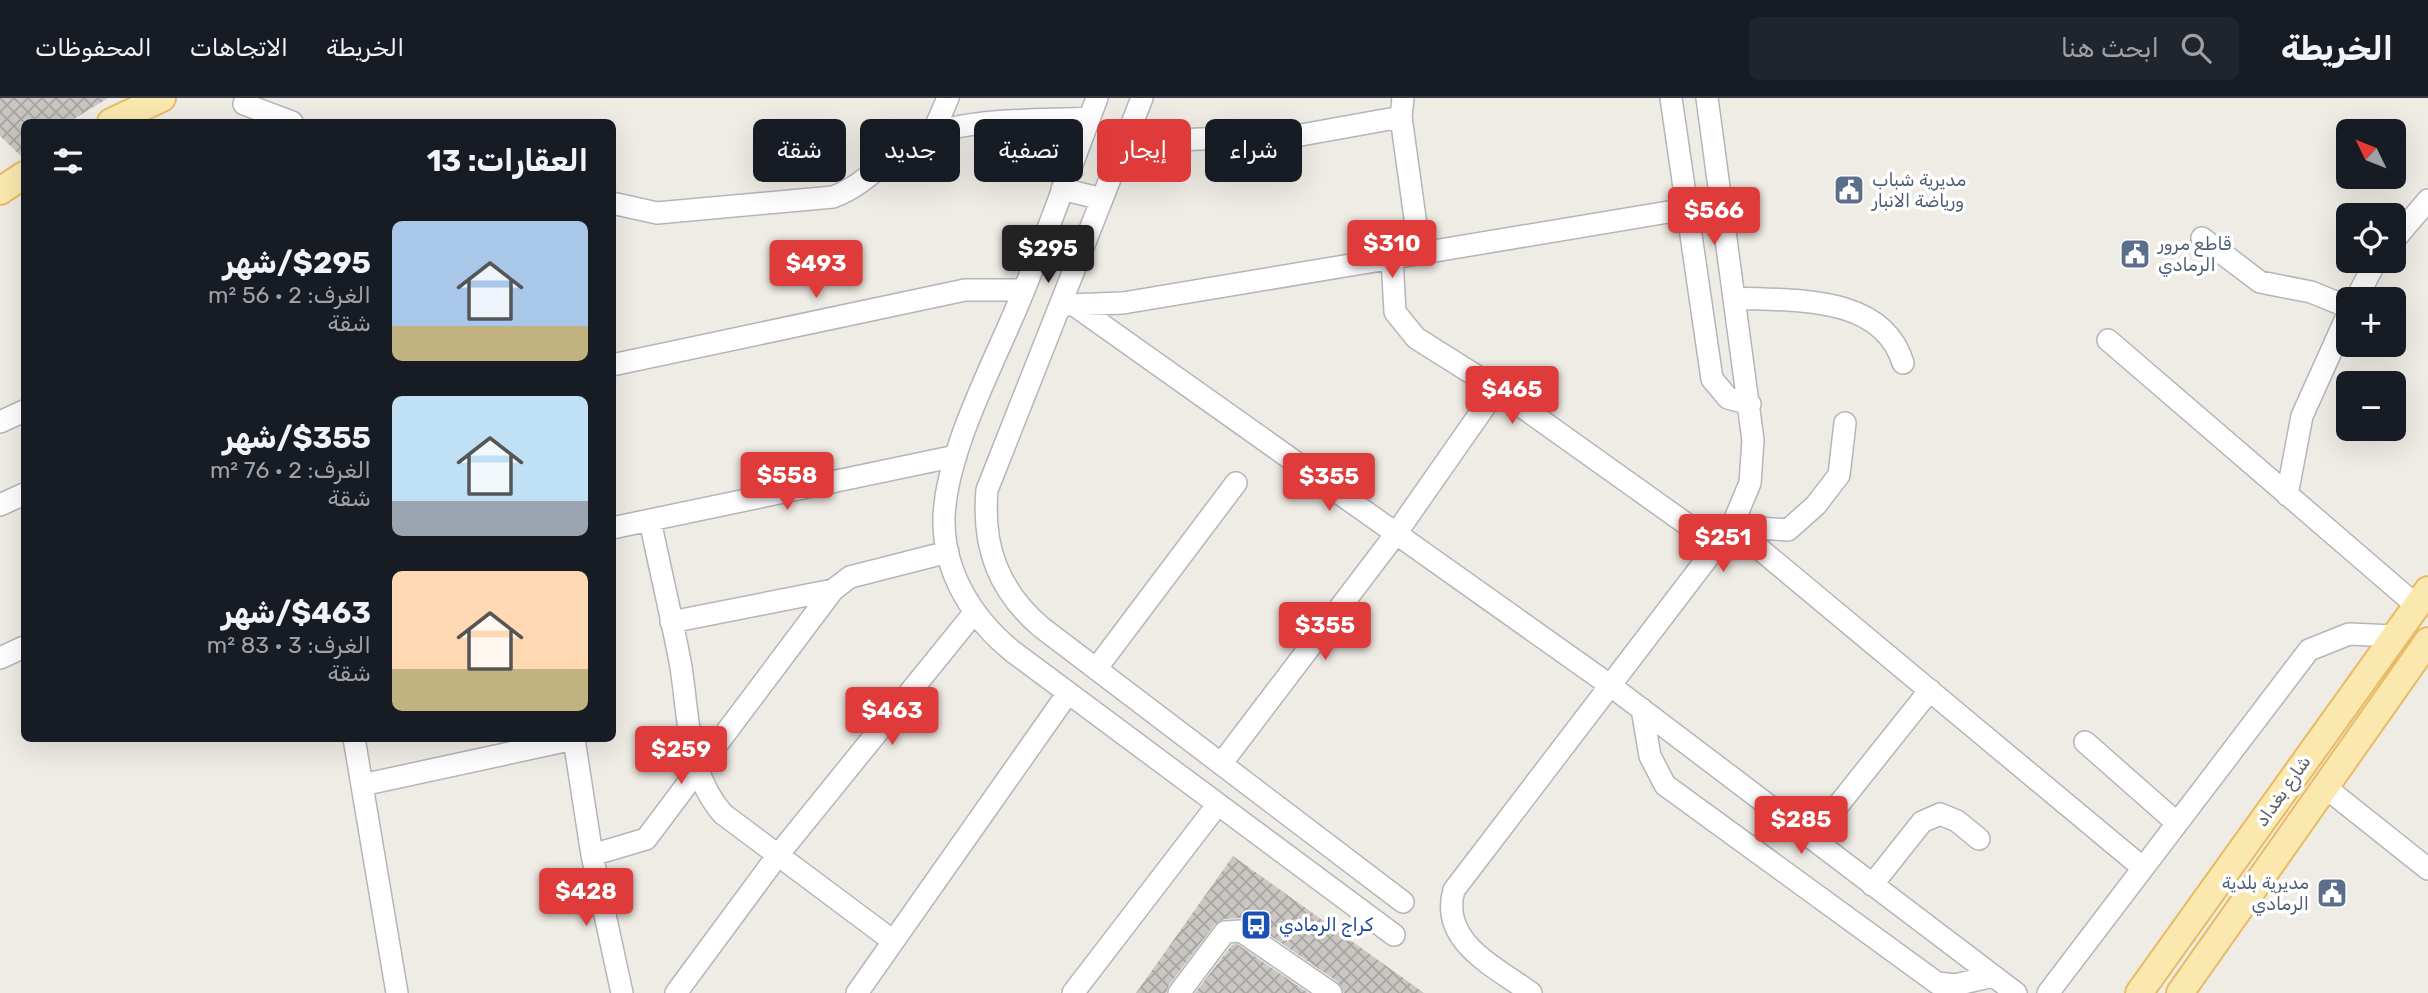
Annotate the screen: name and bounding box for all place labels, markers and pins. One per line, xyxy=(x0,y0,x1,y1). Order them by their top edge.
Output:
place label: مديرية شباب ورياضة الانبار xyxy=(1871,169,1966,212)
public building icon: مديرية شباب ورياضة الانبار xyxy=(1832,173,1866,207)
pin: $566 xyxy=(1673,188,1755,247)
pin: $310 xyxy=(1351,220,1433,280)
pin: $295 xyxy=(1007,226,1089,285)
place label: قاطع مرور الرمادي xyxy=(2157,233,2231,277)
public building icon: قاطع مرور الرمادي xyxy=(2118,237,2152,271)
pin: $493 xyxy=(775,240,857,300)
pin: $465 xyxy=(1471,366,1553,426)
pin: $558 xyxy=(746,452,828,512)
pin: $355 xyxy=(1288,454,1370,513)
pin: $251 xyxy=(1682,514,1764,574)
pin: $355 xyxy=(1284,602,1366,662)
pin: $463 xyxy=(851,688,933,747)
pin: $259 xyxy=(640,726,722,786)
pin: $285 xyxy=(1760,796,1842,856)
pin: $428 xyxy=(545,868,627,928)
place label: مديرية بلدية الرمادي xyxy=(2222,872,2309,916)
public building icon: مديرية بلدية الرمادي xyxy=(2315,876,2349,910)
bus stop icon: كراج الرمادي xyxy=(1239,908,1273,942)
place label: كراج الرمادي xyxy=(1279,914,1373,937)

